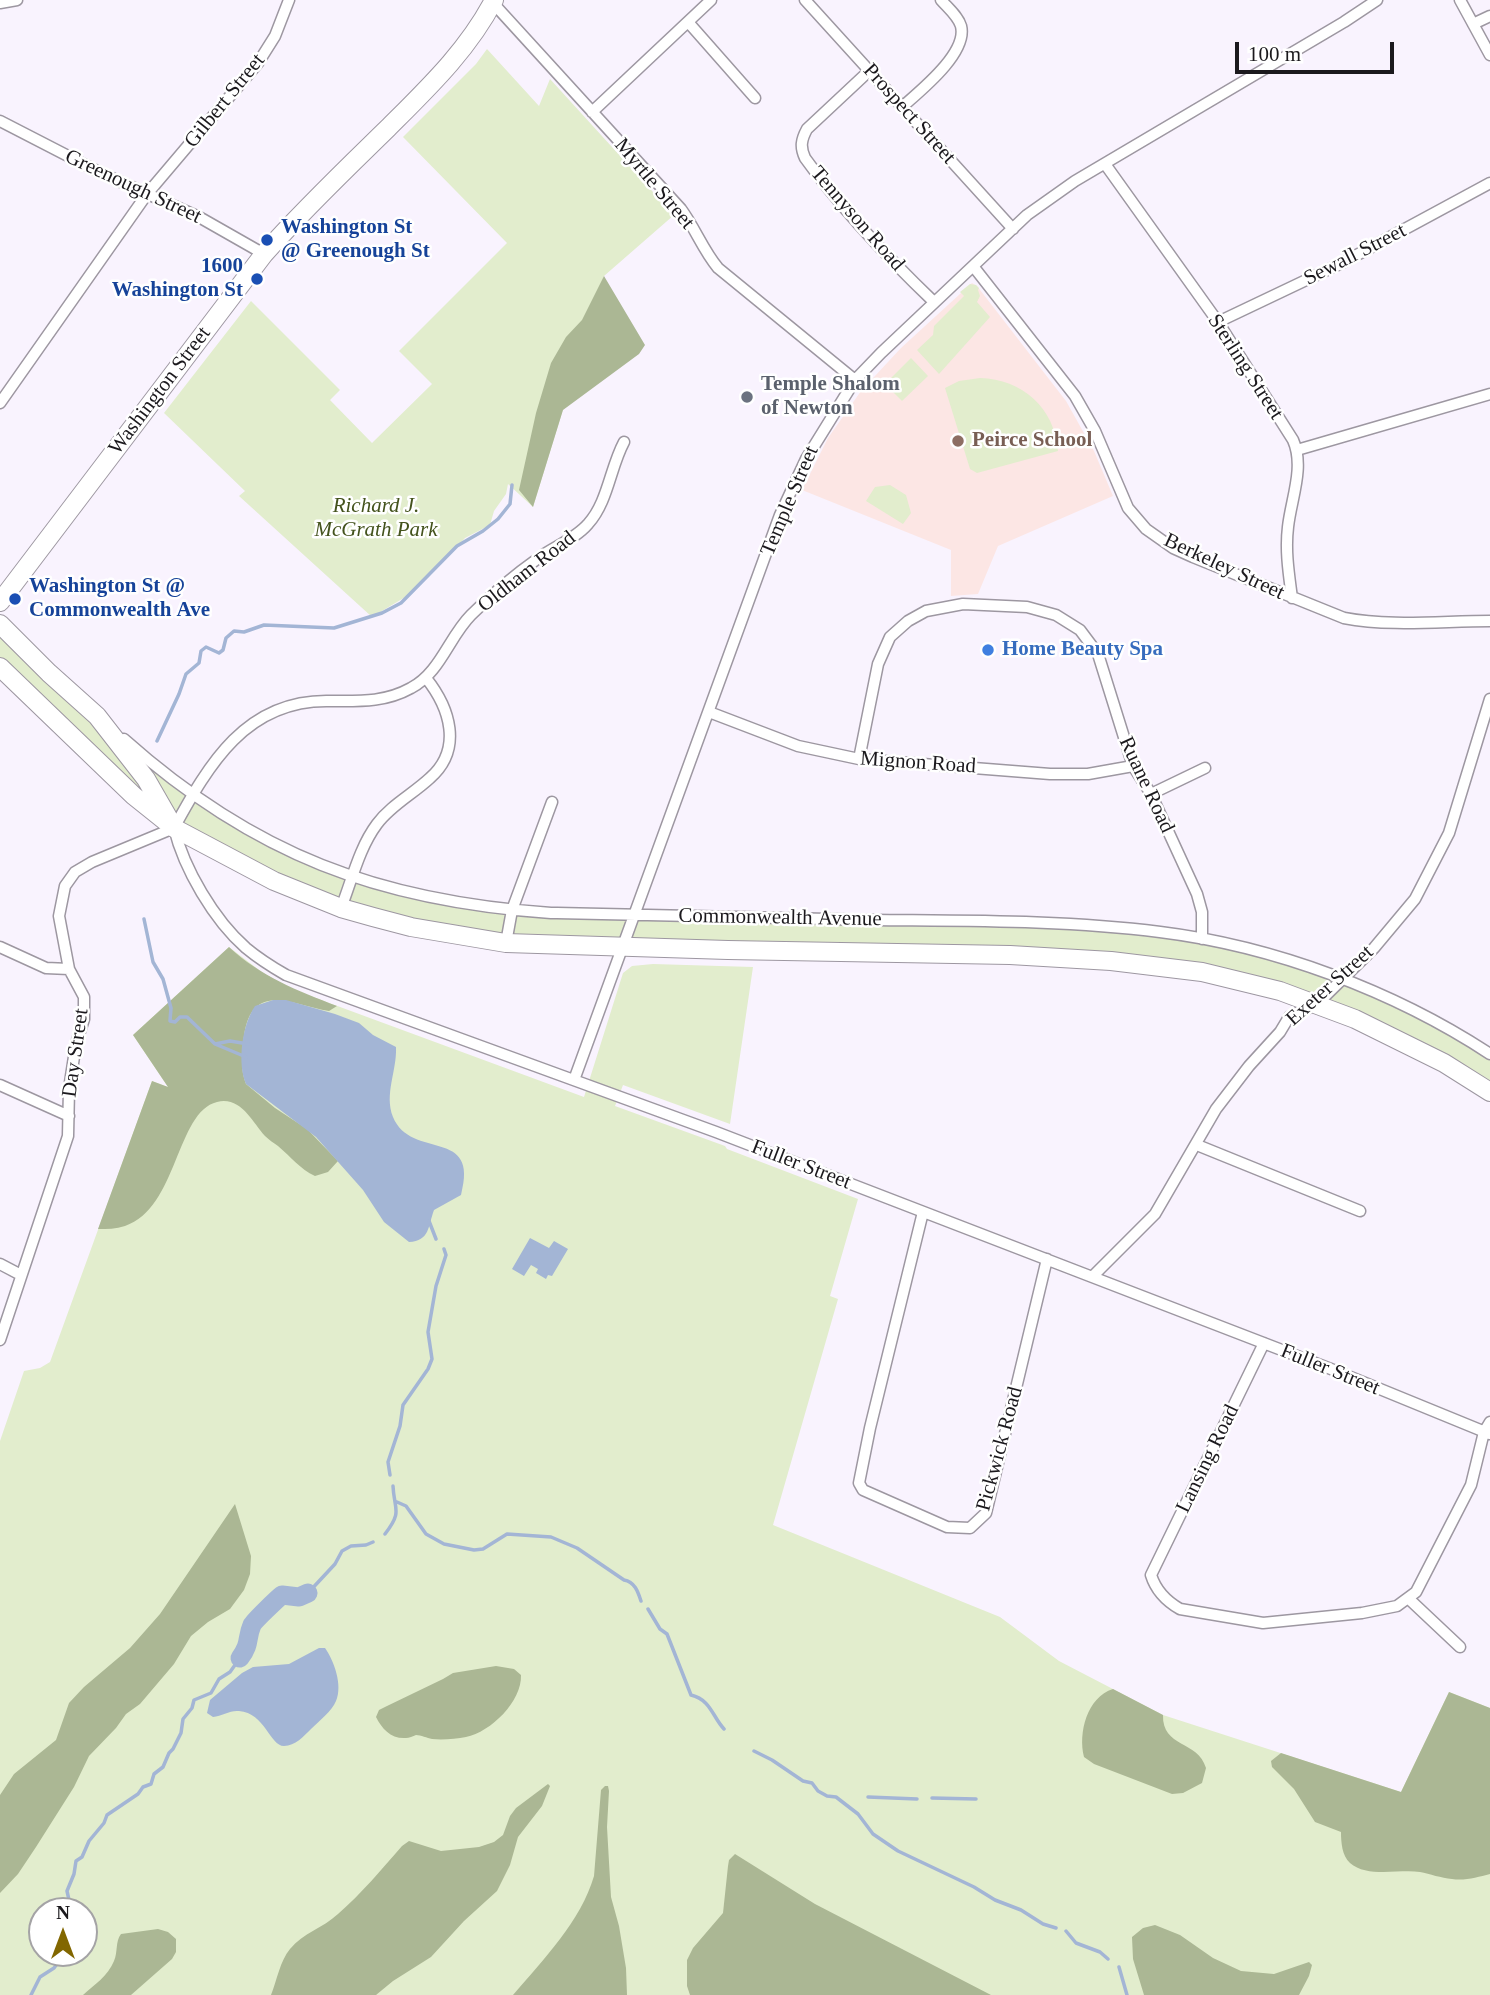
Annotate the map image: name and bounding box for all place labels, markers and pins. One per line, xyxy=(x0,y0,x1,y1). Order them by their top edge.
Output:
place label: Washington St @ Greenough St xyxy=(281,215,430,265)
marker: Washington St @ Greenough St xyxy=(259,232,275,248)
place label: 1600 Washington St xyxy=(112,254,243,304)
marker: 1600 Washington St xyxy=(249,271,265,287)
place label: Temple Shalom of Newton xyxy=(761,372,900,422)
marker: Temple Shalom of Newton xyxy=(739,389,755,405)
place label: Peirce School xyxy=(972,428,1092,454)
marker: Peirce School xyxy=(950,433,966,449)
place label: Washington St @ Commonwealth Ave xyxy=(29,574,210,624)
marker: Washington St @ Commonwealth Ave xyxy=(7,591,23,607)
place label: Home Beauty Spa xyxy=(1002,637,1163,663)
marker: Home Beauty Spa xyxy=(980,642,996,658)

